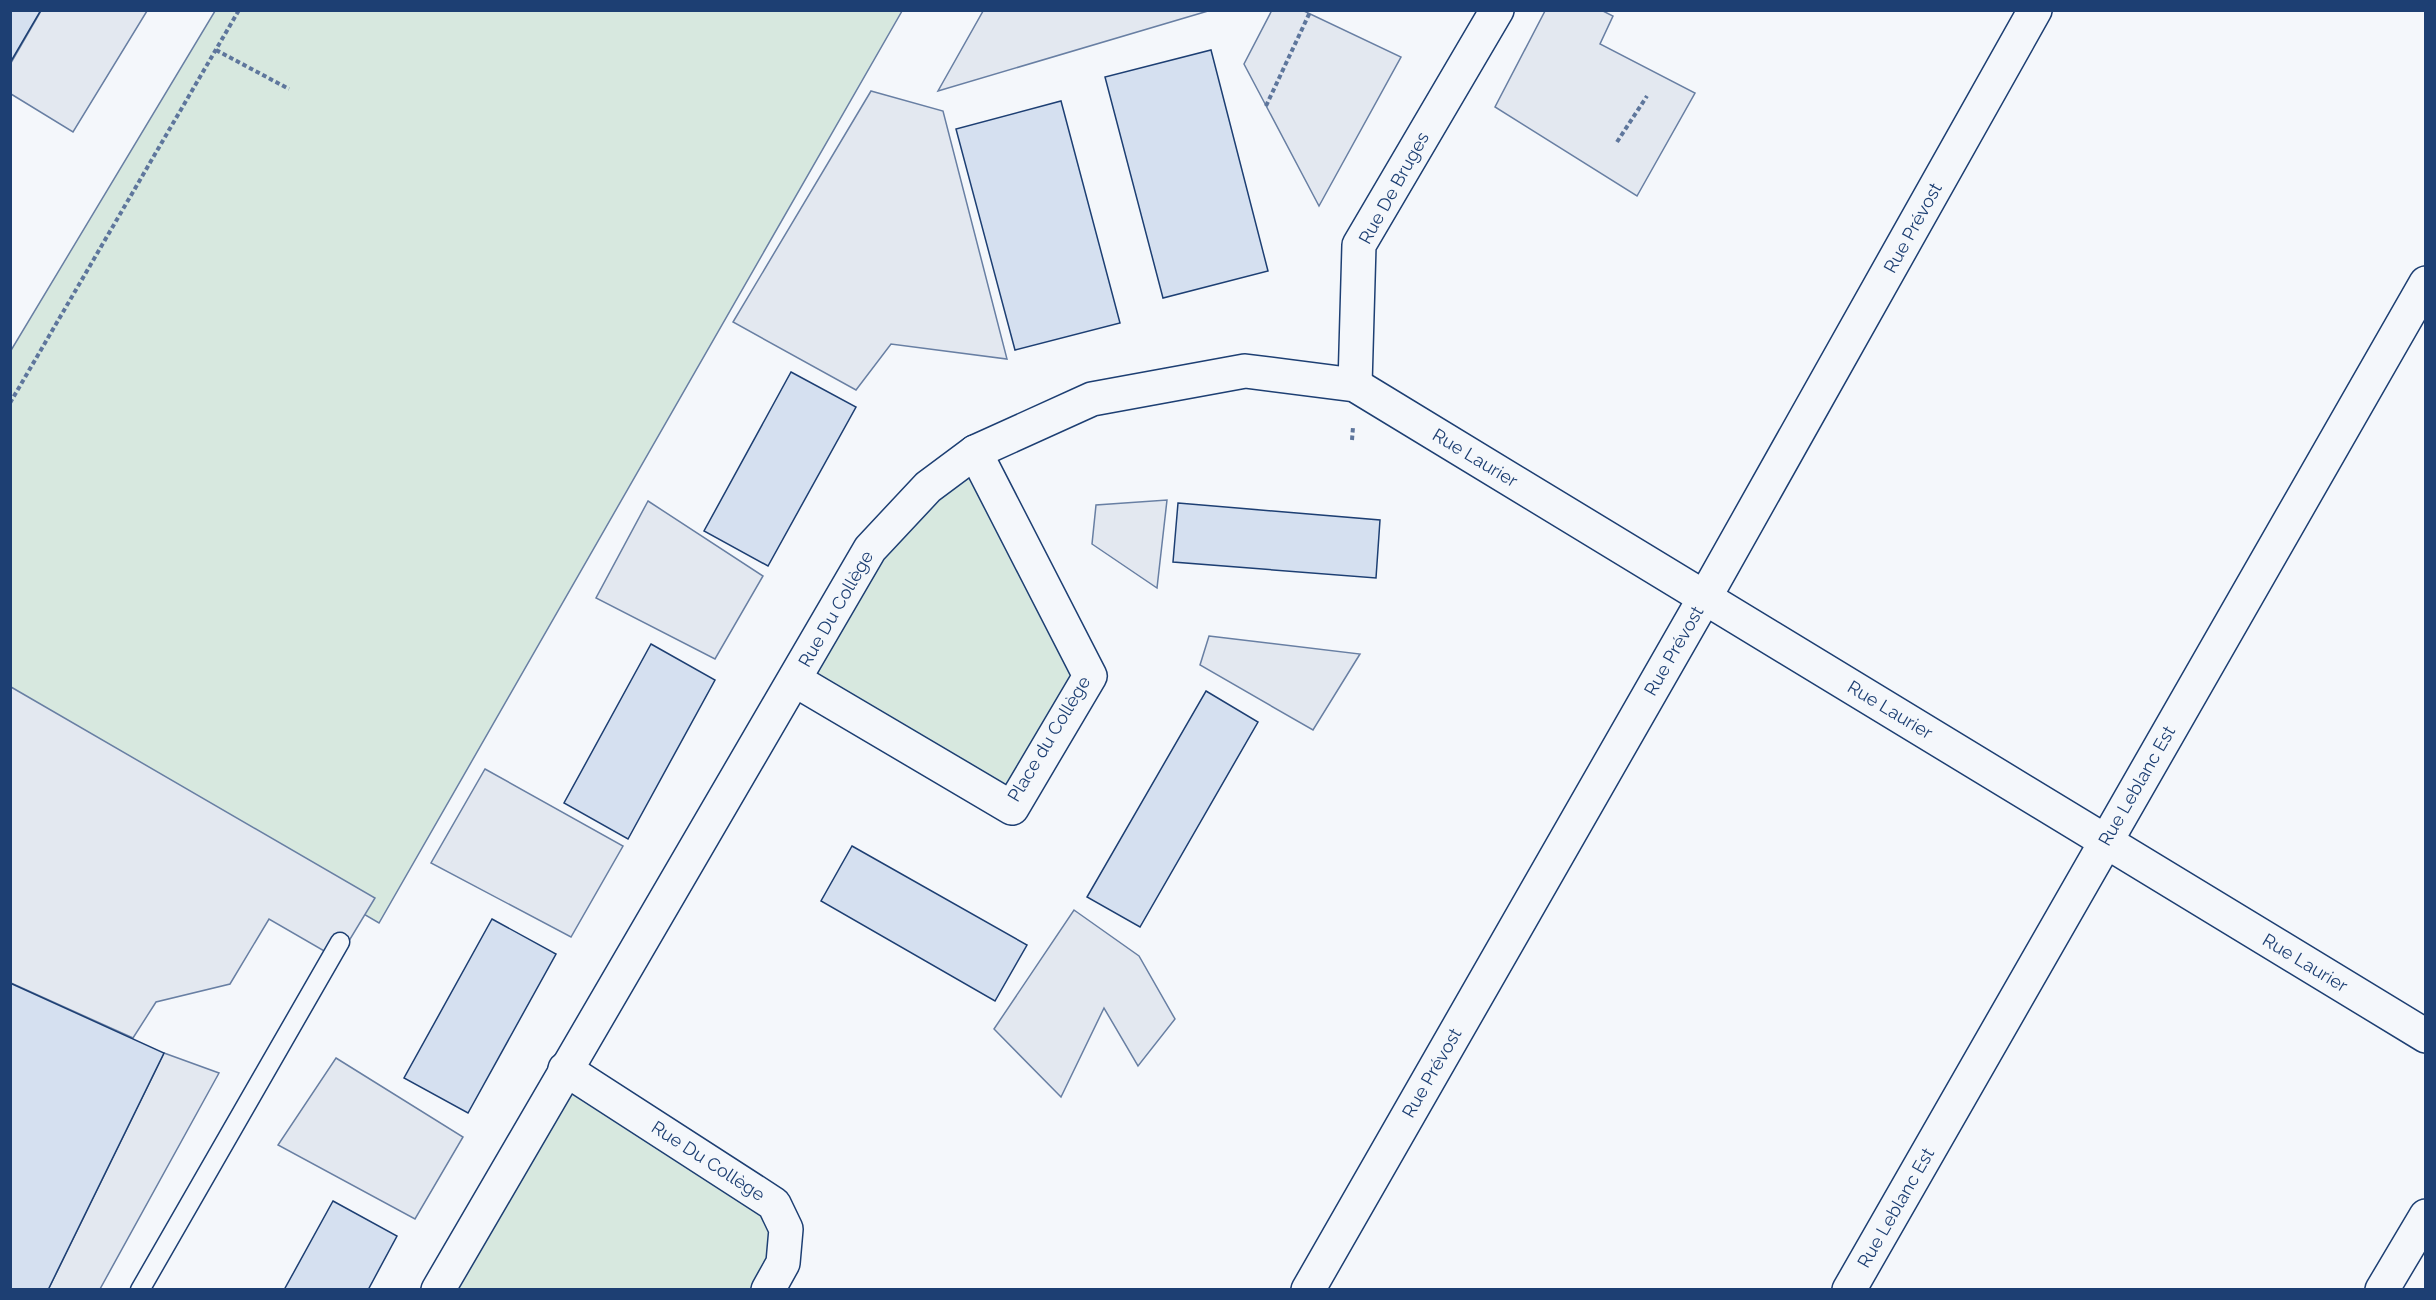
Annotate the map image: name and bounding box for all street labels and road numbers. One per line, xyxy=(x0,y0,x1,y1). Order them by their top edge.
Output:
street label: Rue De Bruges xyxy=(1354,128,1433,247)
street label: Rue Prévost xyxy=(1879,179,1946,276)
street label: Rue Laurier xyxy=(1429,424,1522,492)
street label: Rue Du Collège xyxy=(794,547,878,671)
street label: Rue Prévost xyxy=(1640,602,1708,699)
street label: Place du Collège xyxy=(1003,672,1094,805)
street label: Rue Laurier xyxy=(1844,676,1937,744)
street label: Rue Leblanc Est xyxy=(2094,722,2179,849)
street label: Rue Laurier xyxy=(2259,929,2352,997)
street label: Rue Prévost xyxy=(1398,1024,1466,1121)
street label: Rue Du Collège xyxy=(648,1116,769,1205)
street label: Rue Leblanc Est xyxy=(1853,1144,1938,1271)

